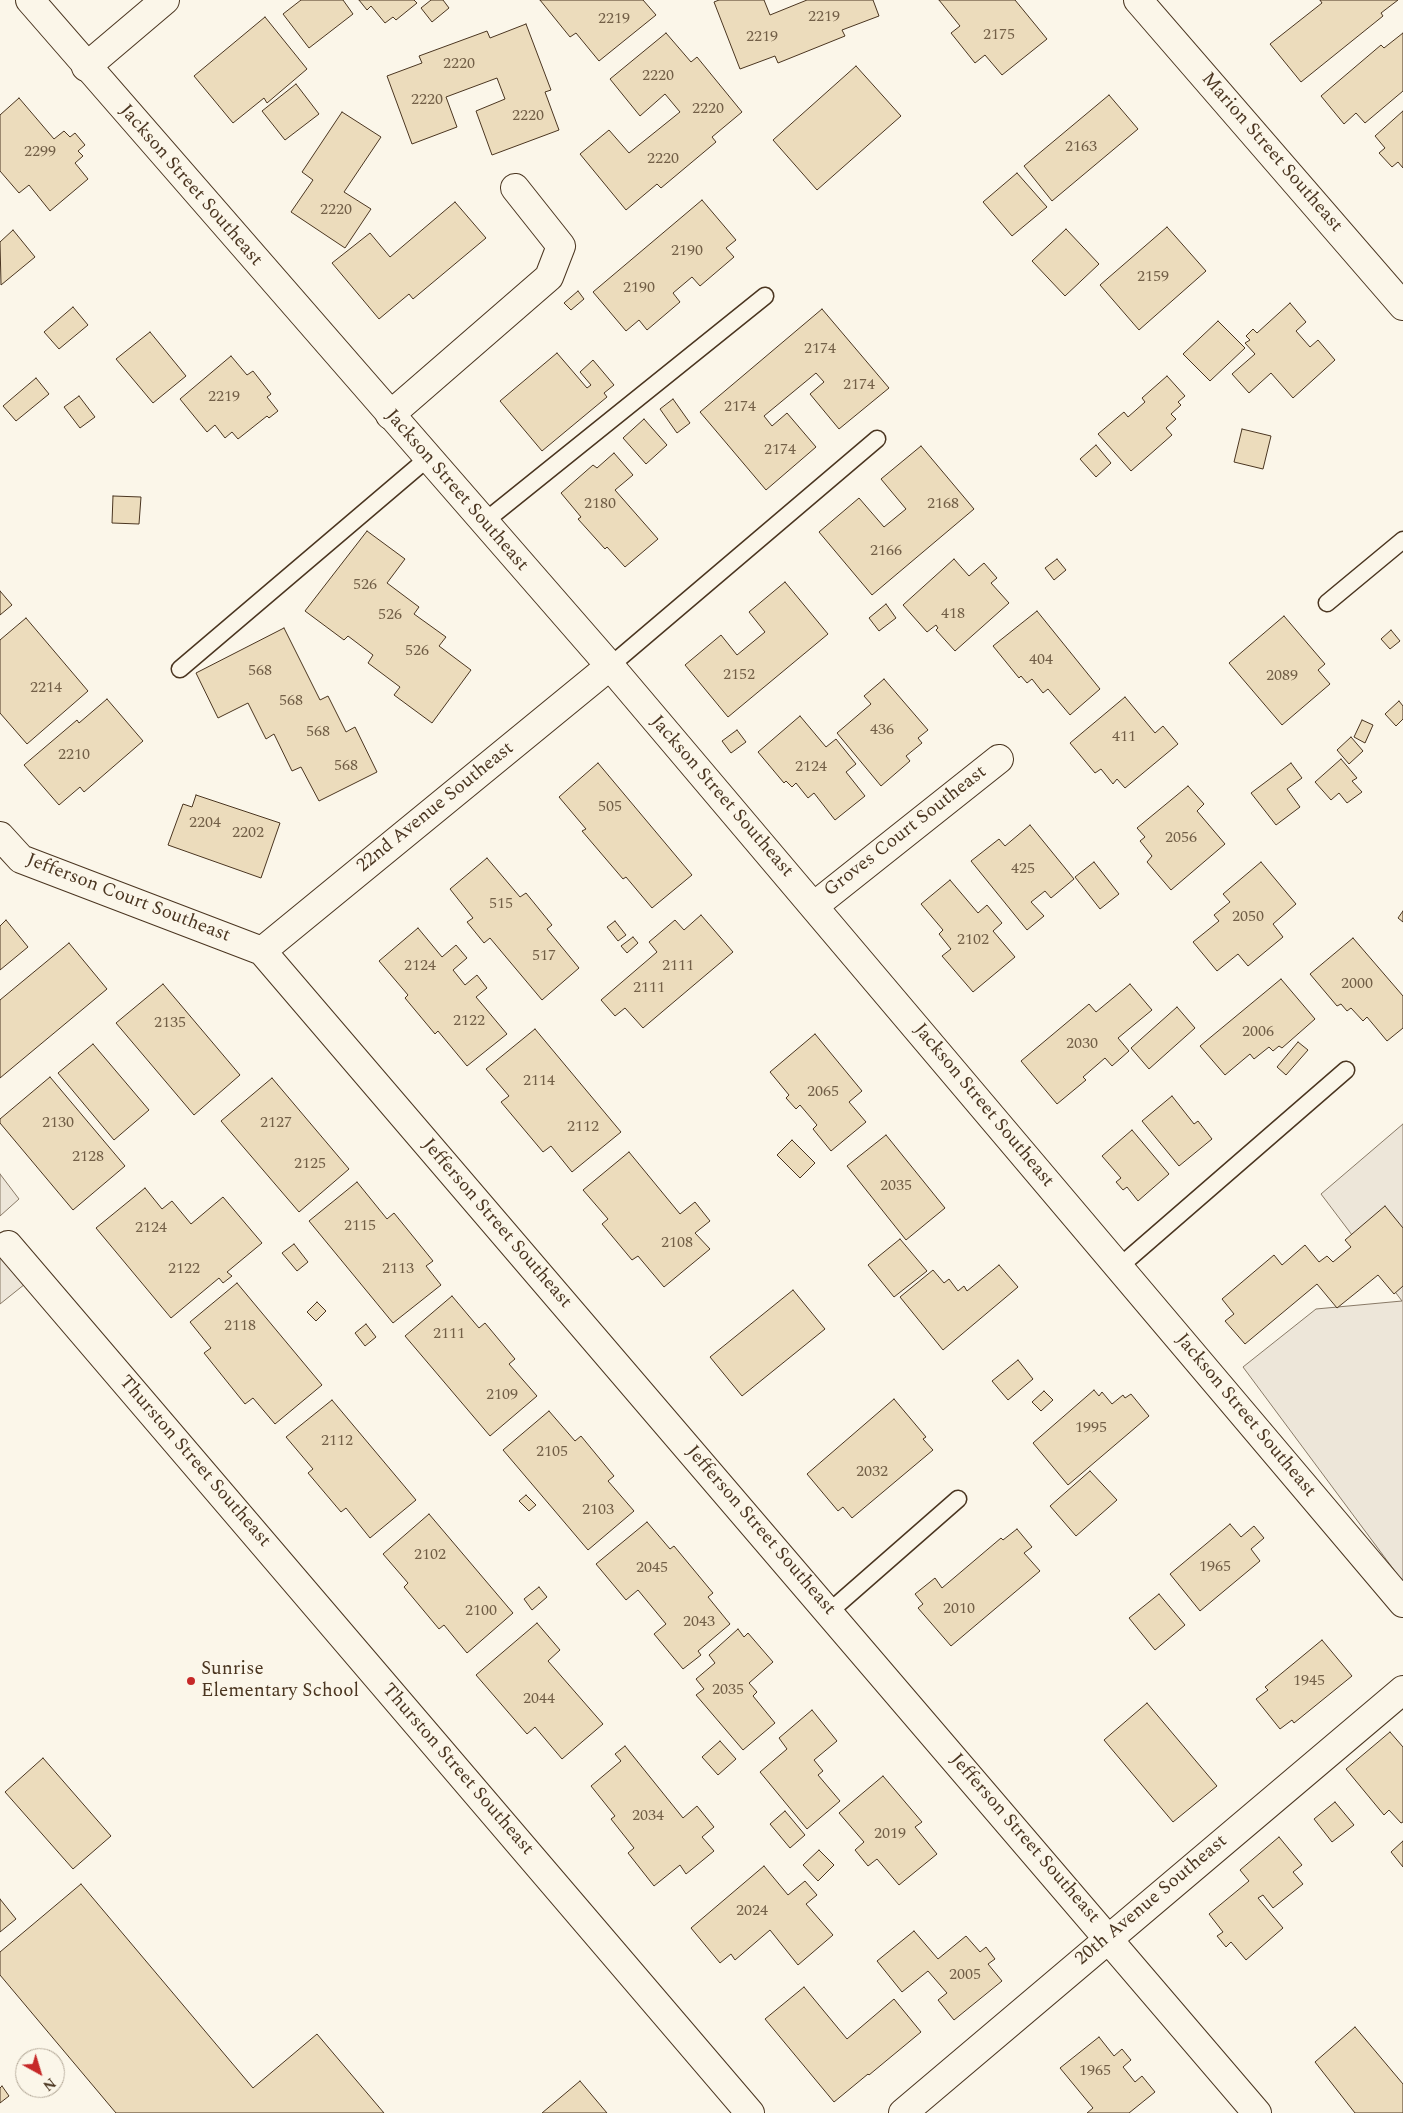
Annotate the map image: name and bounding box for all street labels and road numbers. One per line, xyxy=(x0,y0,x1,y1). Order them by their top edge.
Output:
street label: Marion Street Southeast xyxy=(1195,68,1347,238)
street label: Jackson Street Southeast xyxy=(114,100,266,272)
street label: Jackson Street Southeast xyxy=(380,405,532,577)
street label: Jackson Street Southeast xyxy=(645,711,797,883)
street label: 22nd Avenue Southeast xyxy=(353,738,519,878)
street label: Groves Court Southeast xyxy=(820,761,992,903)
street label: Jefferson Court Southeast xyxy=(23,850,233,948)
street label: Jackson Street Southeast xyxy=(908,1019,1058,1193)
street label: Jefferson Street Southeast xyxy=(416,1135,576,1313)
street label: Jackson Street Southeast xyxy=(1170,1329,1320,1503)
street label: Thurston Street Southeast xyxy=(113,1372,275,1552)
street label: Jefferson Street Southeast xyxy=(680,1442,840,1620)
street label: Thurston Street Southeast xyxy=(376,1680,538,1860)
street label: Jefferson Street Southeast xyxy=(944,1750,1104,1928)
street label: 20th Avenue Southeast xyxy=(1071,1831,1233,1971)

